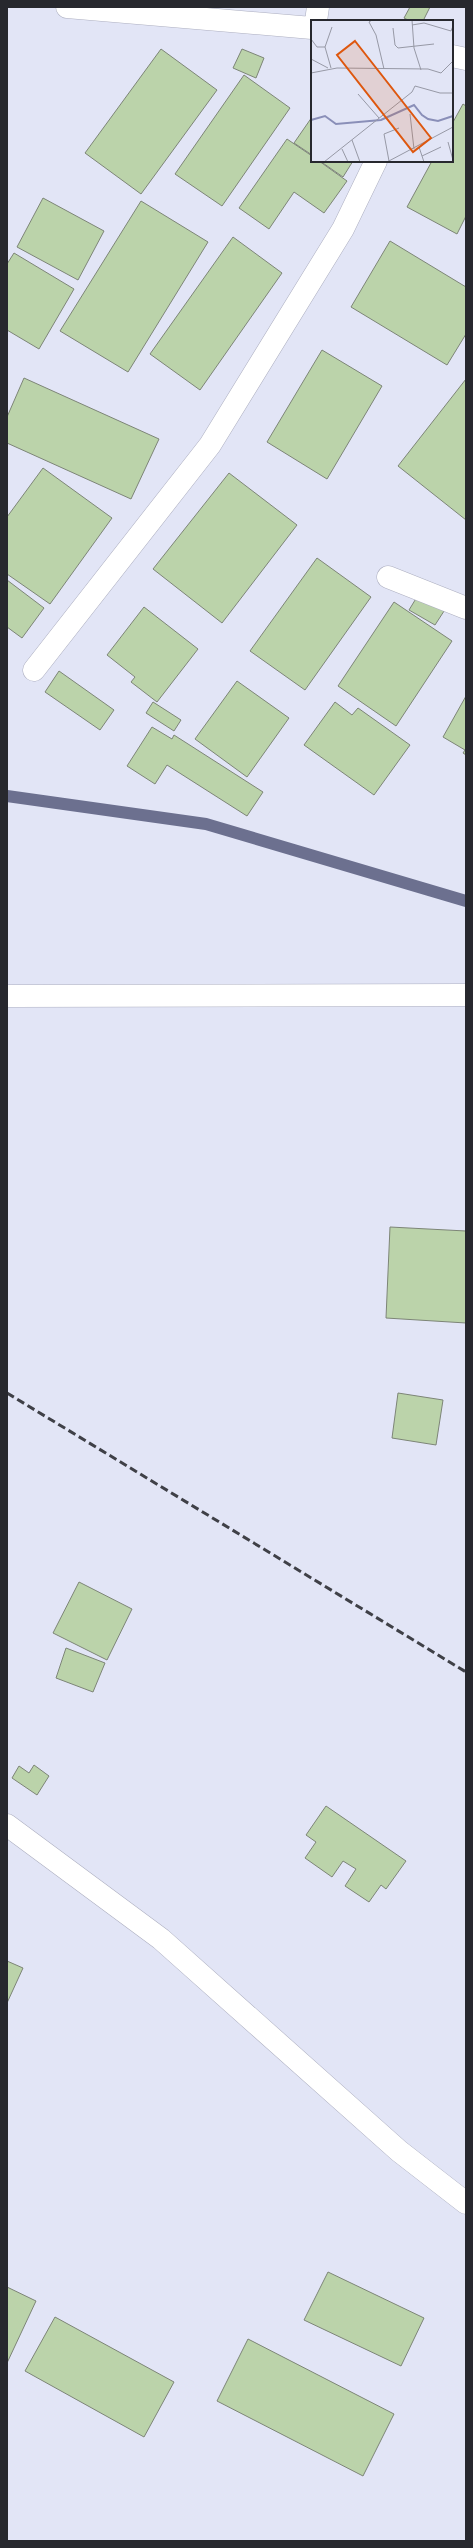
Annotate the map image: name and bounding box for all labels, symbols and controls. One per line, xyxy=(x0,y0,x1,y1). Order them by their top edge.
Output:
inset map xyxy=(311,20,453,162)

